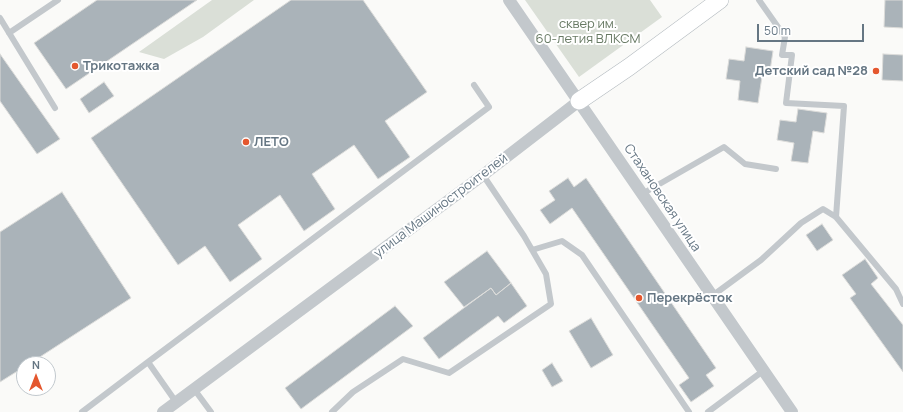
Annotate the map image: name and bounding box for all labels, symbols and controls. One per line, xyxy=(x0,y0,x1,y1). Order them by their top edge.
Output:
park label: сквер им. 60-летия ВЛКСМ xyxy=(536,16,640,47)
scale bar xyxy=(759,16,866,42)
text: 50 m xyxy=(764,22,791,39)
place label: Трикотажка xyxy=(83,58,160,74)
marker: Трикотажка xyxy=(70,61,80,71)
place label: Детский сад №28 xyxy=(755,63,868,79)
marker: Детский сад №28 xyxy=(871,66,881,76)
place label: ЛЕТО xyxy=(254,134,289,150)
marker: ЛЕТО xyxy=(241,137,251,147)
street label: Стахановская улица xyxy=(620,141,704,255)
street label: улица Машиностроителей xyxy=(371,151,511,261)
place label: Перекрёсток xyxy=(647,290,732,306)
marker: Перекрёсток xyxy=(634,293,644,303)
north arrow xyxy=(16,356,56,396)
text: N xyxy=(32,357,40,372)

